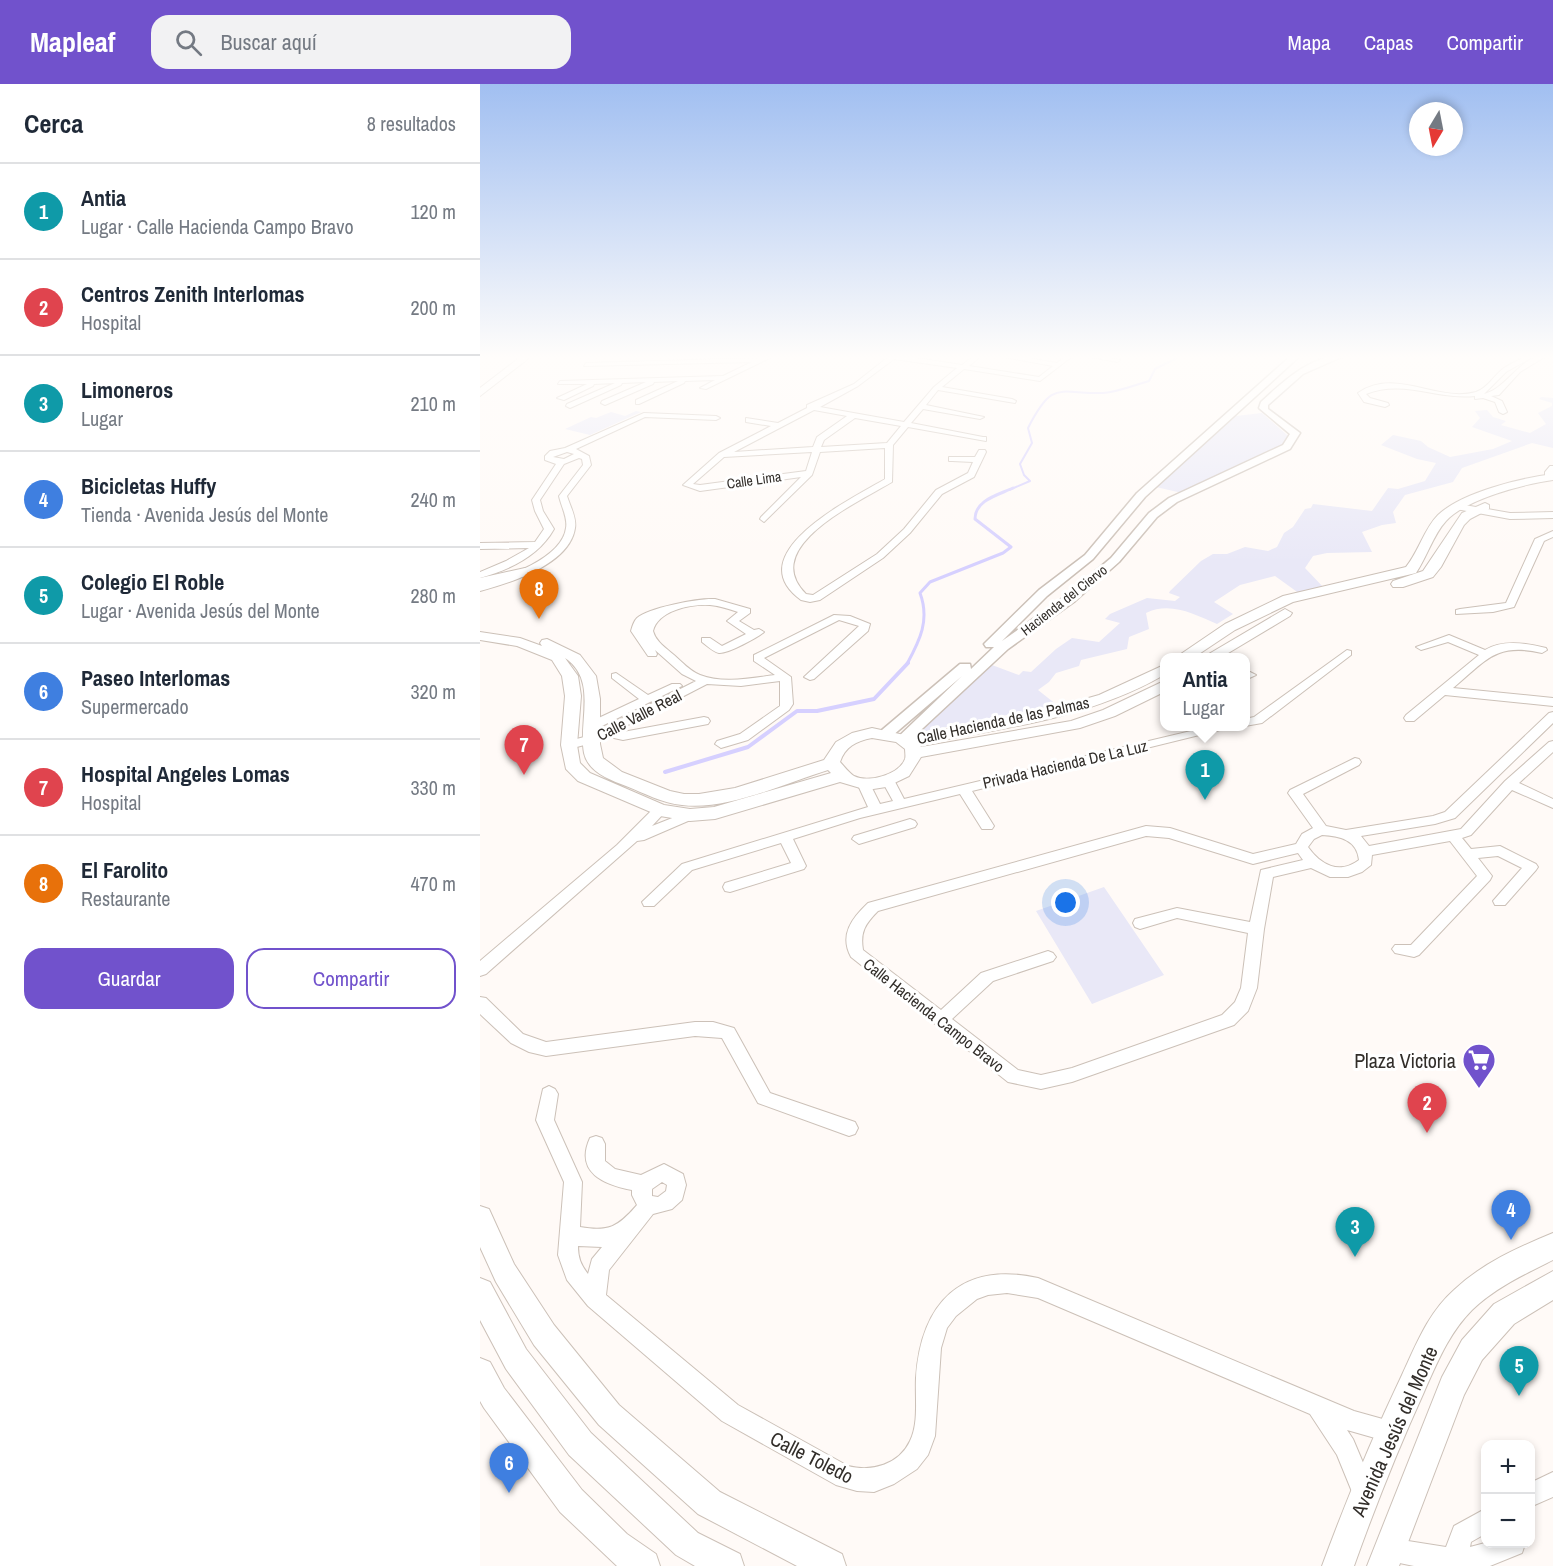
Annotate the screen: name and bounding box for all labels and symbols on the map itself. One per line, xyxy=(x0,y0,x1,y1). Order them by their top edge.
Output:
north arrow xyxy=(1409,102,1463,156)
street label: Calle Lima xyxy=(726,467,783,493)
street label: Hacienda del Ciervo xyxy=(1017,561,1111,639)
pin: 8 xyxy=(520,570,558,619)
street label: Calle Valle Real xyxy=(593,684,685,746)
street label: Calle Hacienda de las Palmas xyxy=(915,691,1091,749)
pin: 7 xyxy=(504,726,543,775)
street label: Privada Hacienda De La Luz xyxy=(980,734,1150,794)
pin: 1 xyxy=(1186,750,1224,800)
your location xyxy=(1051,888,1080,917)
street label: Calle Hacienda Campo Bravo xyxy=(859,953,1009,1077)
supermarket icon: Plaza Victoria xyxy=(1461,1042,1497,1089)
place label: Plaza Victoria xyxy=(1354,1047,1456,1074)
pin: 2 xyxy=(1408,1084,1446,1133)
pin: 4 xyxy=(1492,1190,1530,1240)
pin: 3 xyxy=(1336,1208,1374,1257)
street label: Avenida Jesús del Monte xyxy=(1344,1342,1444,1521)
pin: 5 xyxy=(1500,1346,1538,1396)
street label: Calle Toledo xyxy=(766,1425,858,1489)
pin: 6 xyxy=(489,1444,528,1493)

